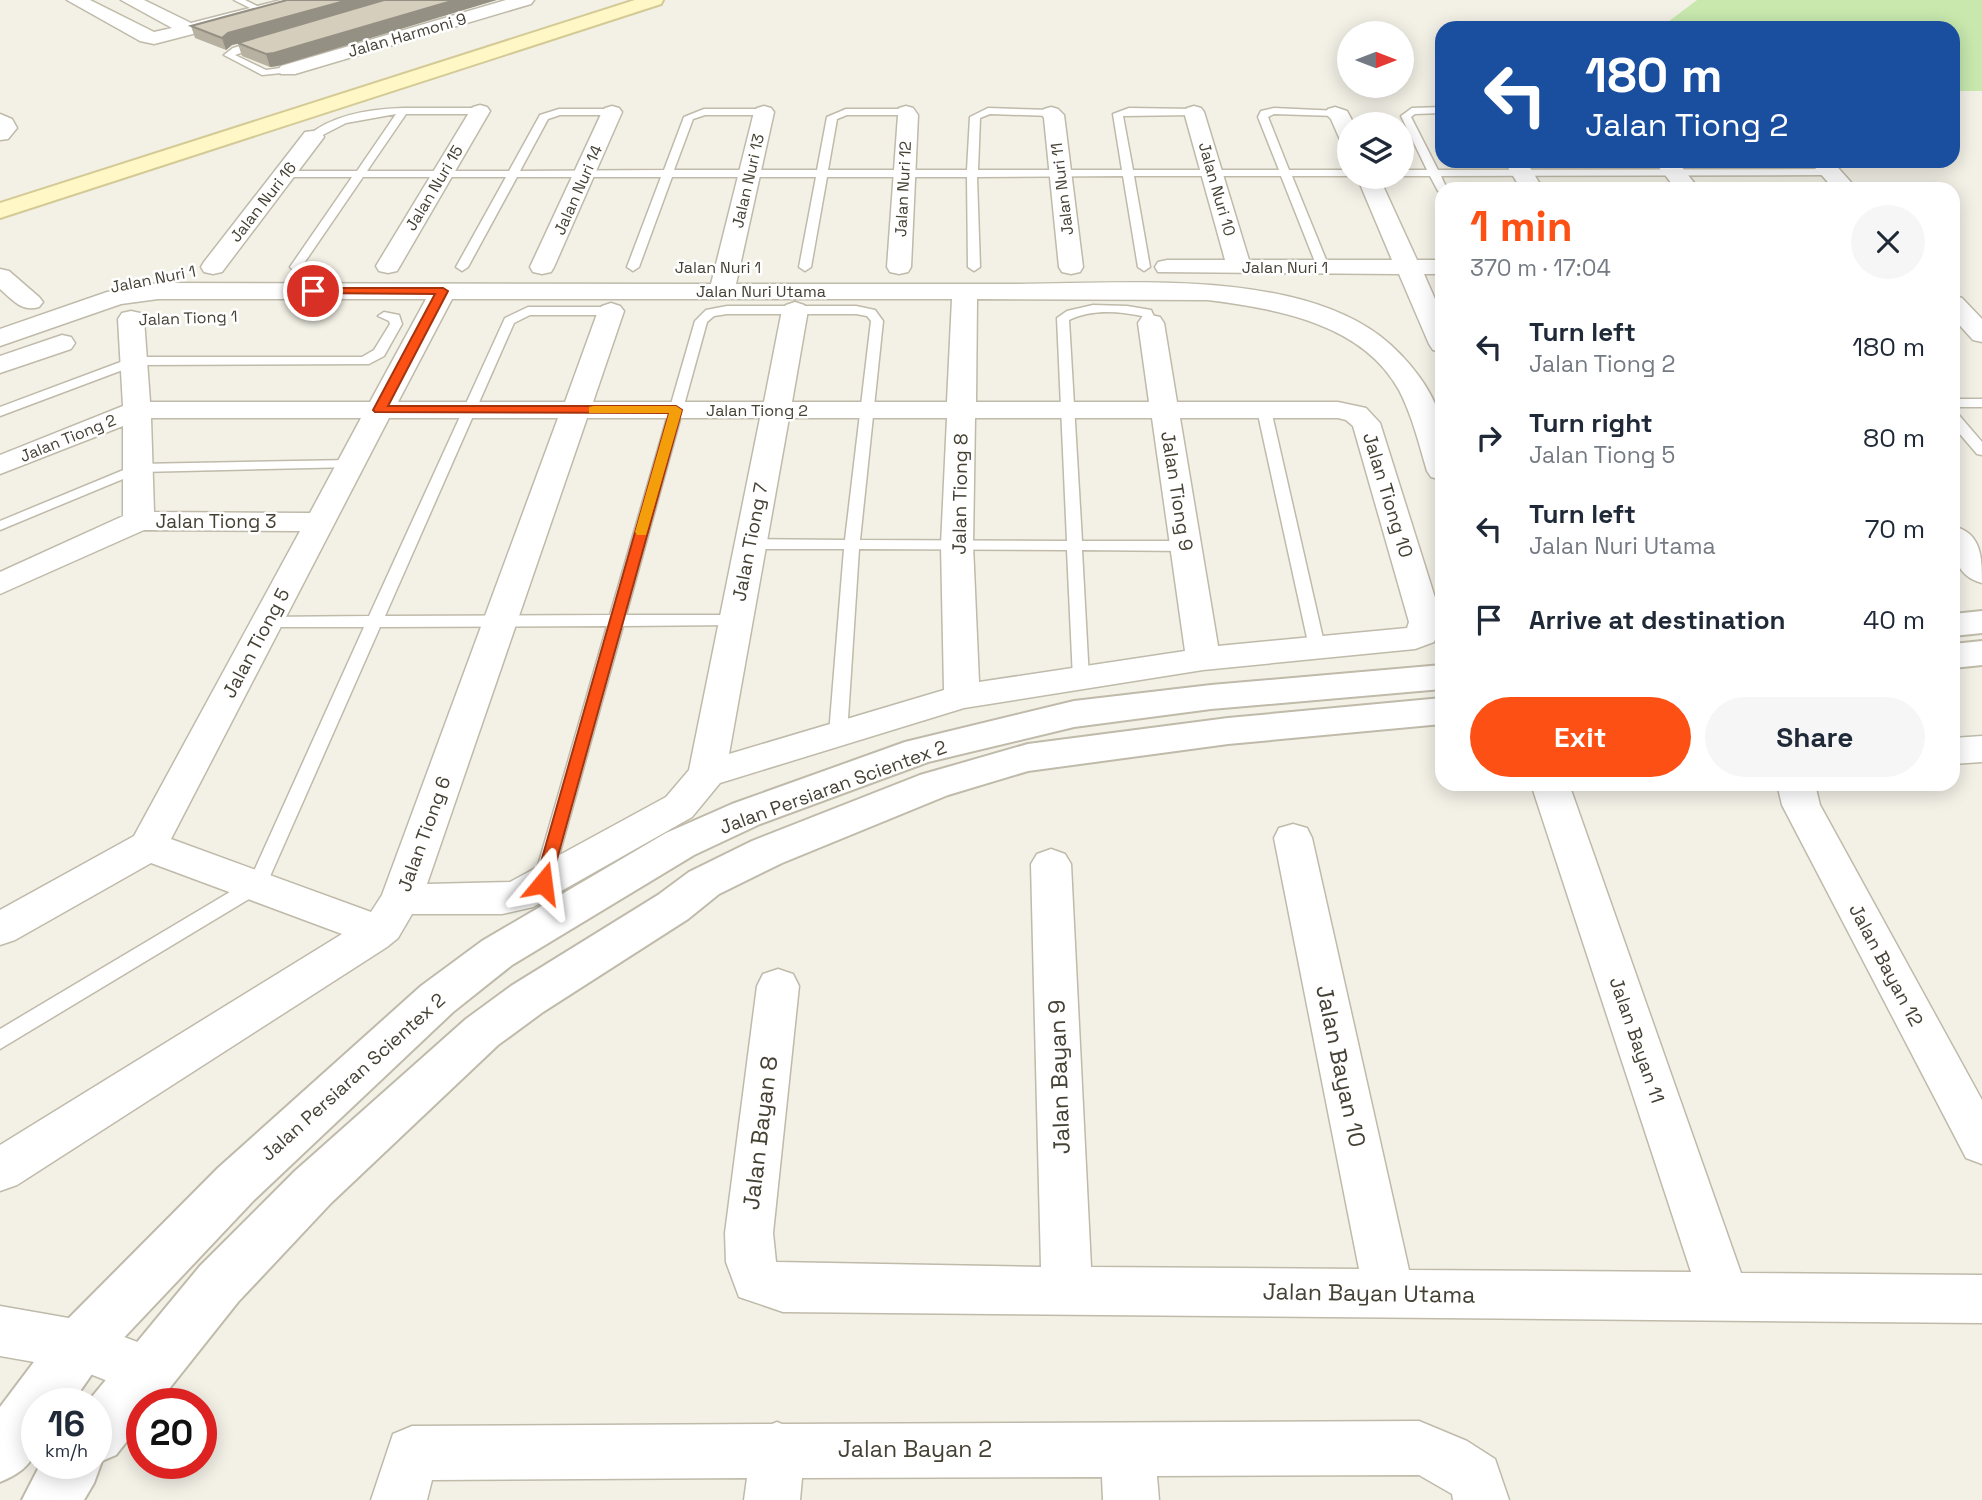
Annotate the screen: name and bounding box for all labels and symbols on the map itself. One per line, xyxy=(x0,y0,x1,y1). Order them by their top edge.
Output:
street label: Jalan Harmoni 9 xyxy=(345,8,469,62)
north arrow xyxy=(1337,21,1414,98)
street label: Jalan Nuri 13 xyxy=(727,132,769,230)
street label: Jalan Nuri 12 xyxy=(890,140,916,238)
street label: Jalan Nuri 10 xyxy=(1194,140,1240,238)
street label: Jalan Nuri 15 xyxy=(400,141,468,235)
street label: Jalan Nuri 11 xyxy=(1046,141,1078,237)
street label: Jalan Nuri 14 xyxy=(549,142,607,238)
street label: Jalan Nuri 16 xyxy=(225,158,301,246)
street label: Jalan Nuri 1 xyxy=(675,257,761,278)
street label: Jalan Nuri 1 xyxy=(1242,257,1328,278)
street label: Jalan Nuri 1 xyxy=(109,260,197,298)
pin xyxy=(283,261,343,321)
street label: Jalan Nuri Utama xyxy=(696,281,826,302)
street label: Jalan Tiong 1 xyxy=(138,306,238,330)
street label: Jalan Tiong 2 xyxy=(706,400,808,421)
street label: Jalan Tiong 2 xyxy=(17,409,119,467)
street label: Jalan Tiong 9 xyxy=(1155,429,1199,553)
street label: Jalan Tiong 10 xyxy=(1357,429,1419,561)
street label: Jalan Tiong 8 xyxy=(946,433,974,555)
street label: Jalan Tiong 7 xyxy=(726,480,774,603)
street label: Jalan Tiong 3 xyxy=(156,509,276,534)
street label: Jalan Tiong 5 xyxy=(217,584,295,702)
street label: Jalan Persiaran Scientex 2 xyxy=(716,734,950,840)
street label: Jalan Tiong 6 xyxy=(392,773,456,895)
position arrow xyxy=(506,846,580,920)
street label: Jalan Bayan 12 xyxy=(1843,899,1929,1031)
street label: Jalan Bayan 11 xyxy=(1604,973,1670,1107)
street label: Jalan Bayan 10 xyxy=(1309,982,1373,1150)
street label: Jalan Persiaran Scientex 2 xyxy=(255,987,451,1167)
street label: Jalan Bayan 9 xyxy=(1041,999,1077,1155)
street label: Jalan Bayan 8 xyxy=(736,1054,784,1212)
street label: Jalan Bayan Utama xyxy=(1262,1276,1476,1310)
speed limit sign: 20 xyxy=(126,1388,217,1479)
street label: Jalan Bayan 2 xyxy=(838,1434,992,1464)

